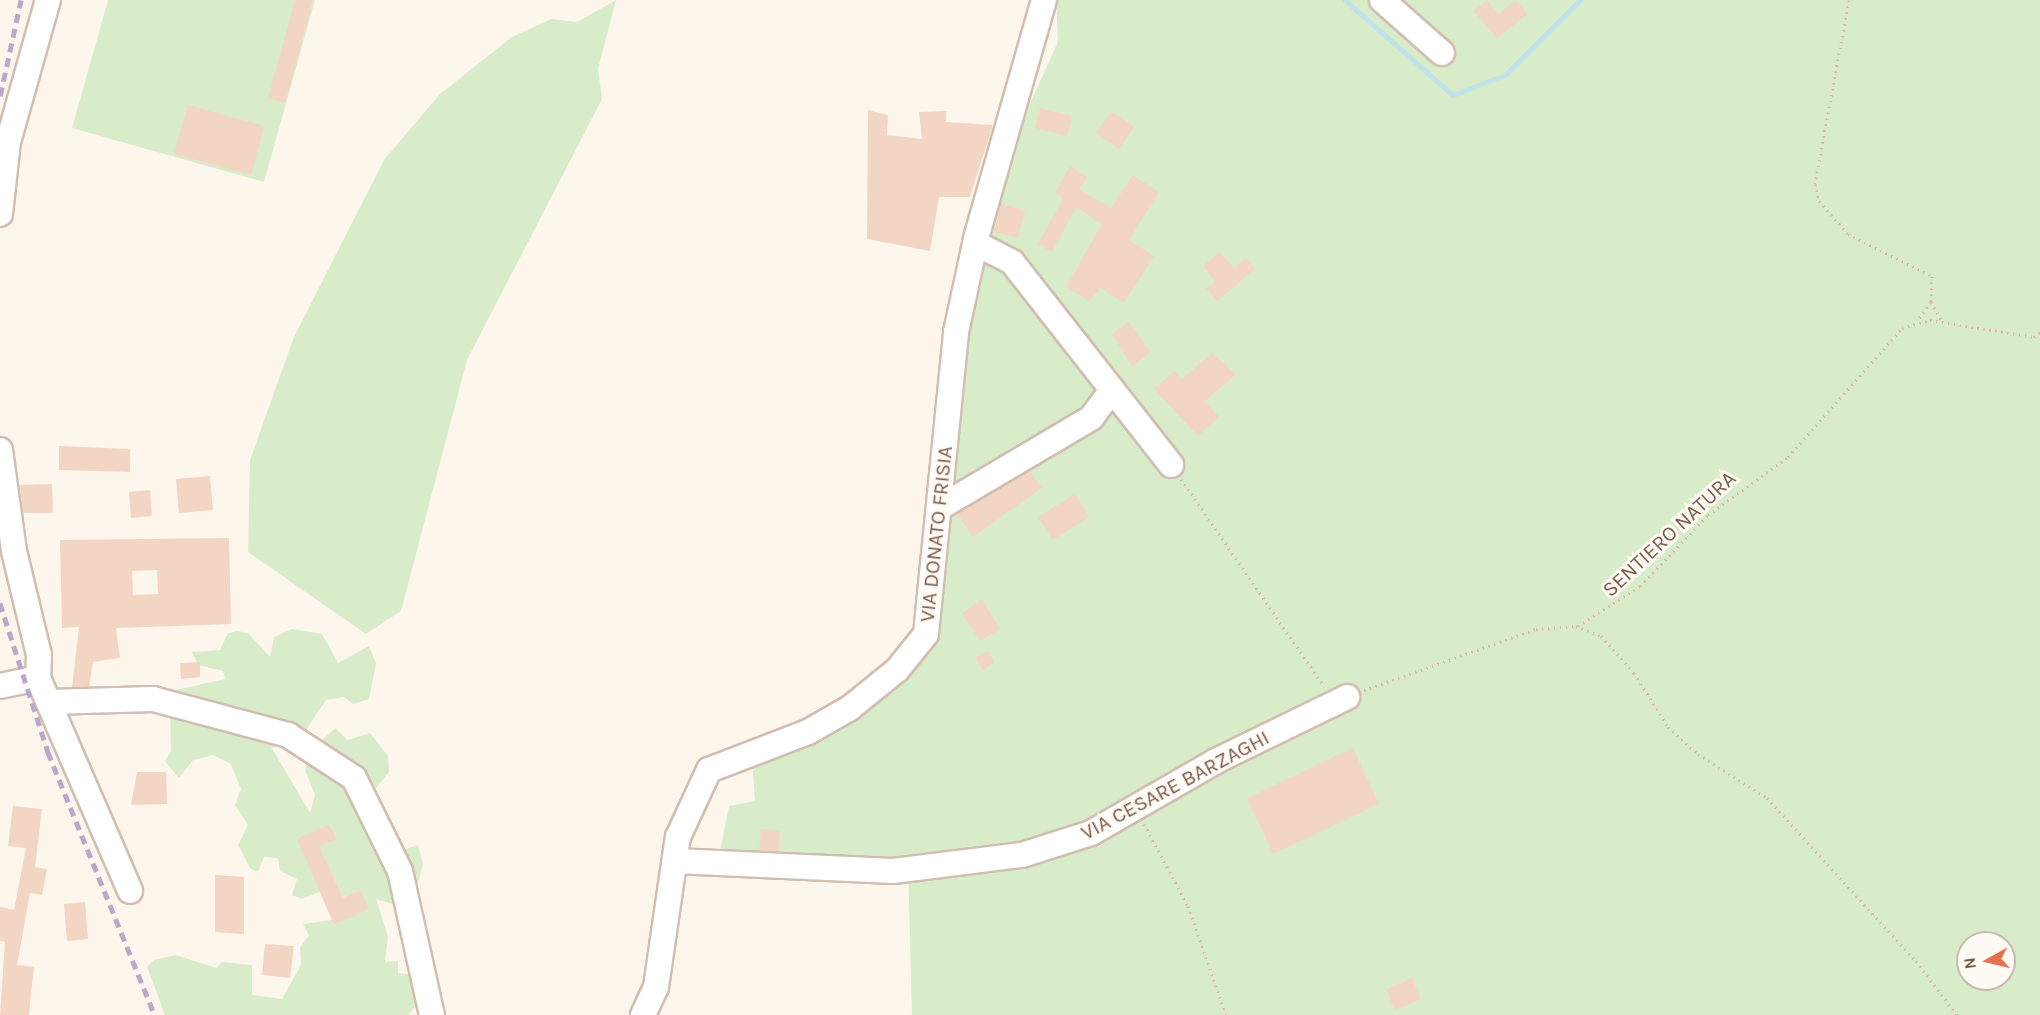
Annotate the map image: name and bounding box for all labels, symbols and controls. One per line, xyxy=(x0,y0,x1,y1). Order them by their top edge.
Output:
street label: VIA DONATO FRISIA xyxy=(914,445,958,623)
street label: SENTIERO NATURA xyxy=(1597,466,1741,602)
street label: VIA CESARE BARZAGHI xyxy=(1076,725,1274,845)
north arrow xyxy=(1956,931,2016,991)
text: N xyxy=(1959,956,1980,970)

